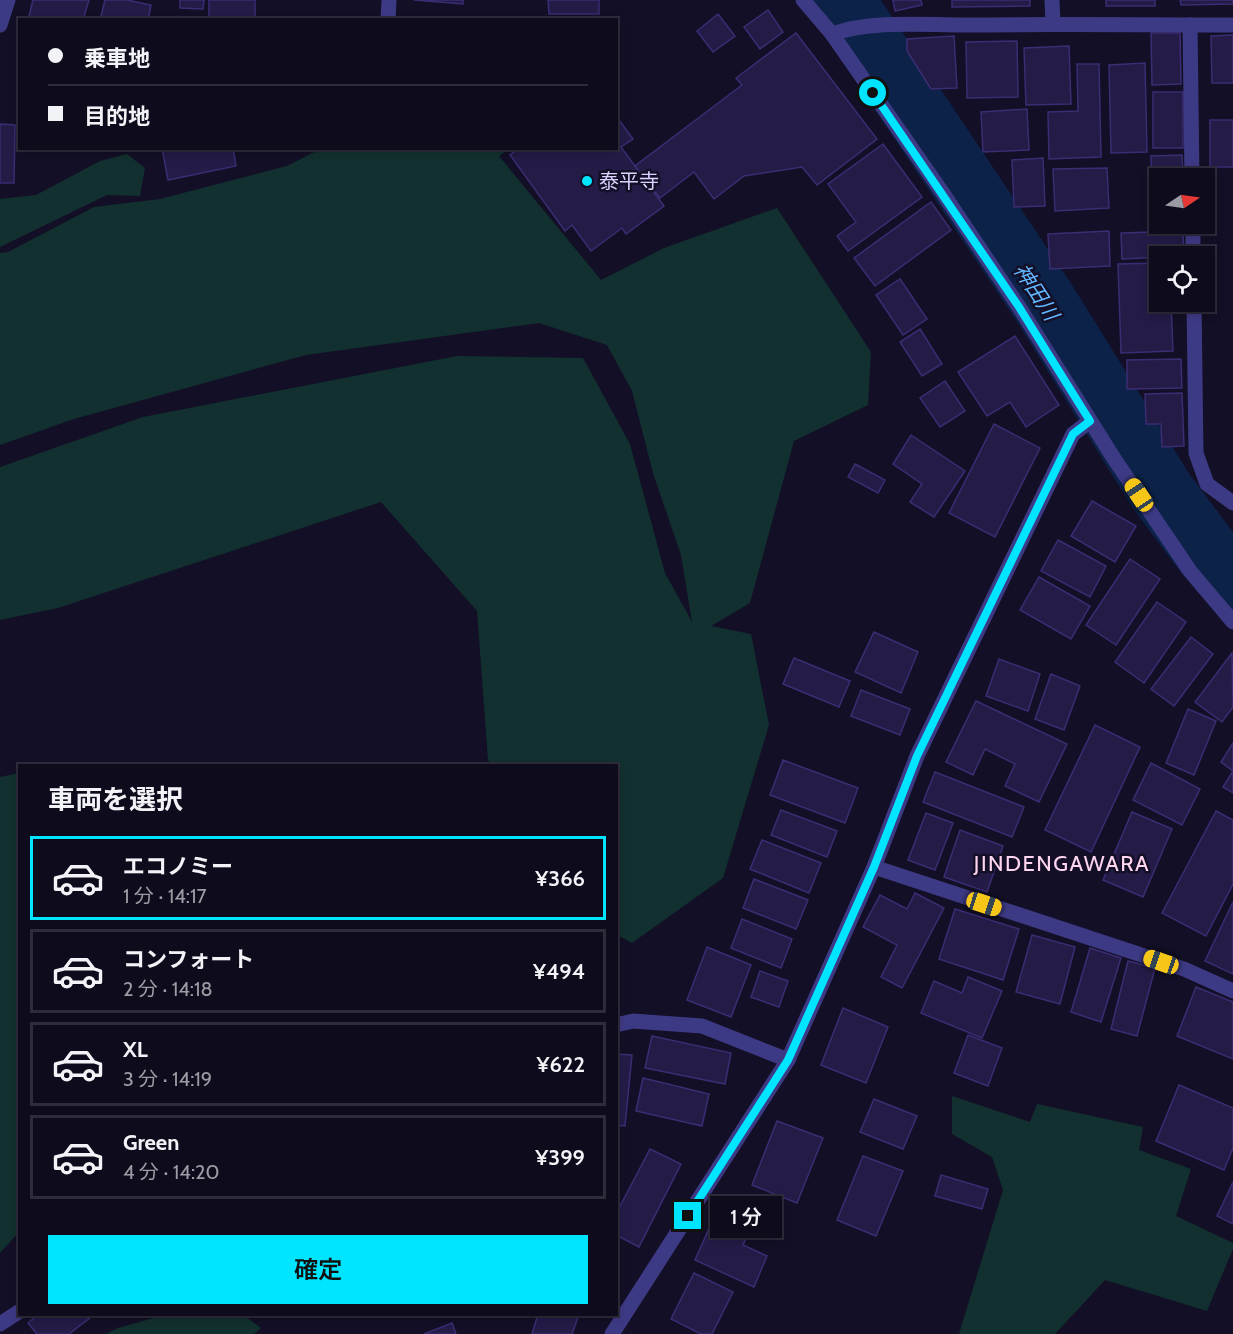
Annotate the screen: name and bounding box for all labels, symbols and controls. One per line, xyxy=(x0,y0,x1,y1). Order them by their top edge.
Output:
text: 乗車地 xyxy=(84,45,150,72)
route start xyxy=(859,79,886,106)
text: 目的地 xyxy=(84,103,150,130)
north arrow xyxy=(1149,168,1215,234)
map controls xyxy=(1149,168,1215,312)
place label: 泰平寺 xyxy=(599,169,659,193)
marker: 泰平寺 xyxy=(580,174,594,188)
button: locate xyxy=(1149,246,1215,312)
water label: 神田川 xyxy=(1009,259,1065,327)
car xyxy=(1121,475,1157,515)
text: 車両を選択 xyxy=(48,783,183,816)
district label: JINDENGAWARA xyxy=(973,850,1150,877)
icon: car xyxy=(51,851,105,905)
text: エコノミー xyxy=(123,853,233,880)
text: ¥366 xyxy=(535,865,585,892)
text: 1 分 · 14:17 xyxy=(123,884,207,908)
car xyxy=(964,890,1004,918)
icon: car xyxy=(51,944,105,998)
text: コンフォート xyxy=(123,946,254,973)
car xyxy=(1141,948,1181,976)
text: ¥494 xyxy=(533,958,585,985)
text: 2 分 · 14:18 xyxy=(123,977,213,1001)
text: XL xyxy=(123,1036,148,1063)
icon: car xyxy=(51,1037,105,1091)
text: ¥622 xyxy=(536,1051,585,1078)
text: 3 分 · 14:19 xyxy=(123,1067,212,1091)
text: Green xyxy=(123,1129,179,1156)
icon: car xyxy=(51,1130,105,1184)
text: ¥399 xyxy=(535,1144,585,1171)
text: 4 分 · 14:20 xyxy=(123,1160,220,1184)
callout: 1 分 xyxy=(709,1195,781,1237)
route end xyxy=(674,1202,701,1229)
text: 1 分 xyxy=(730,1205,762,1229)
button: 確定 xyxy=(48,1235,588,1304)

